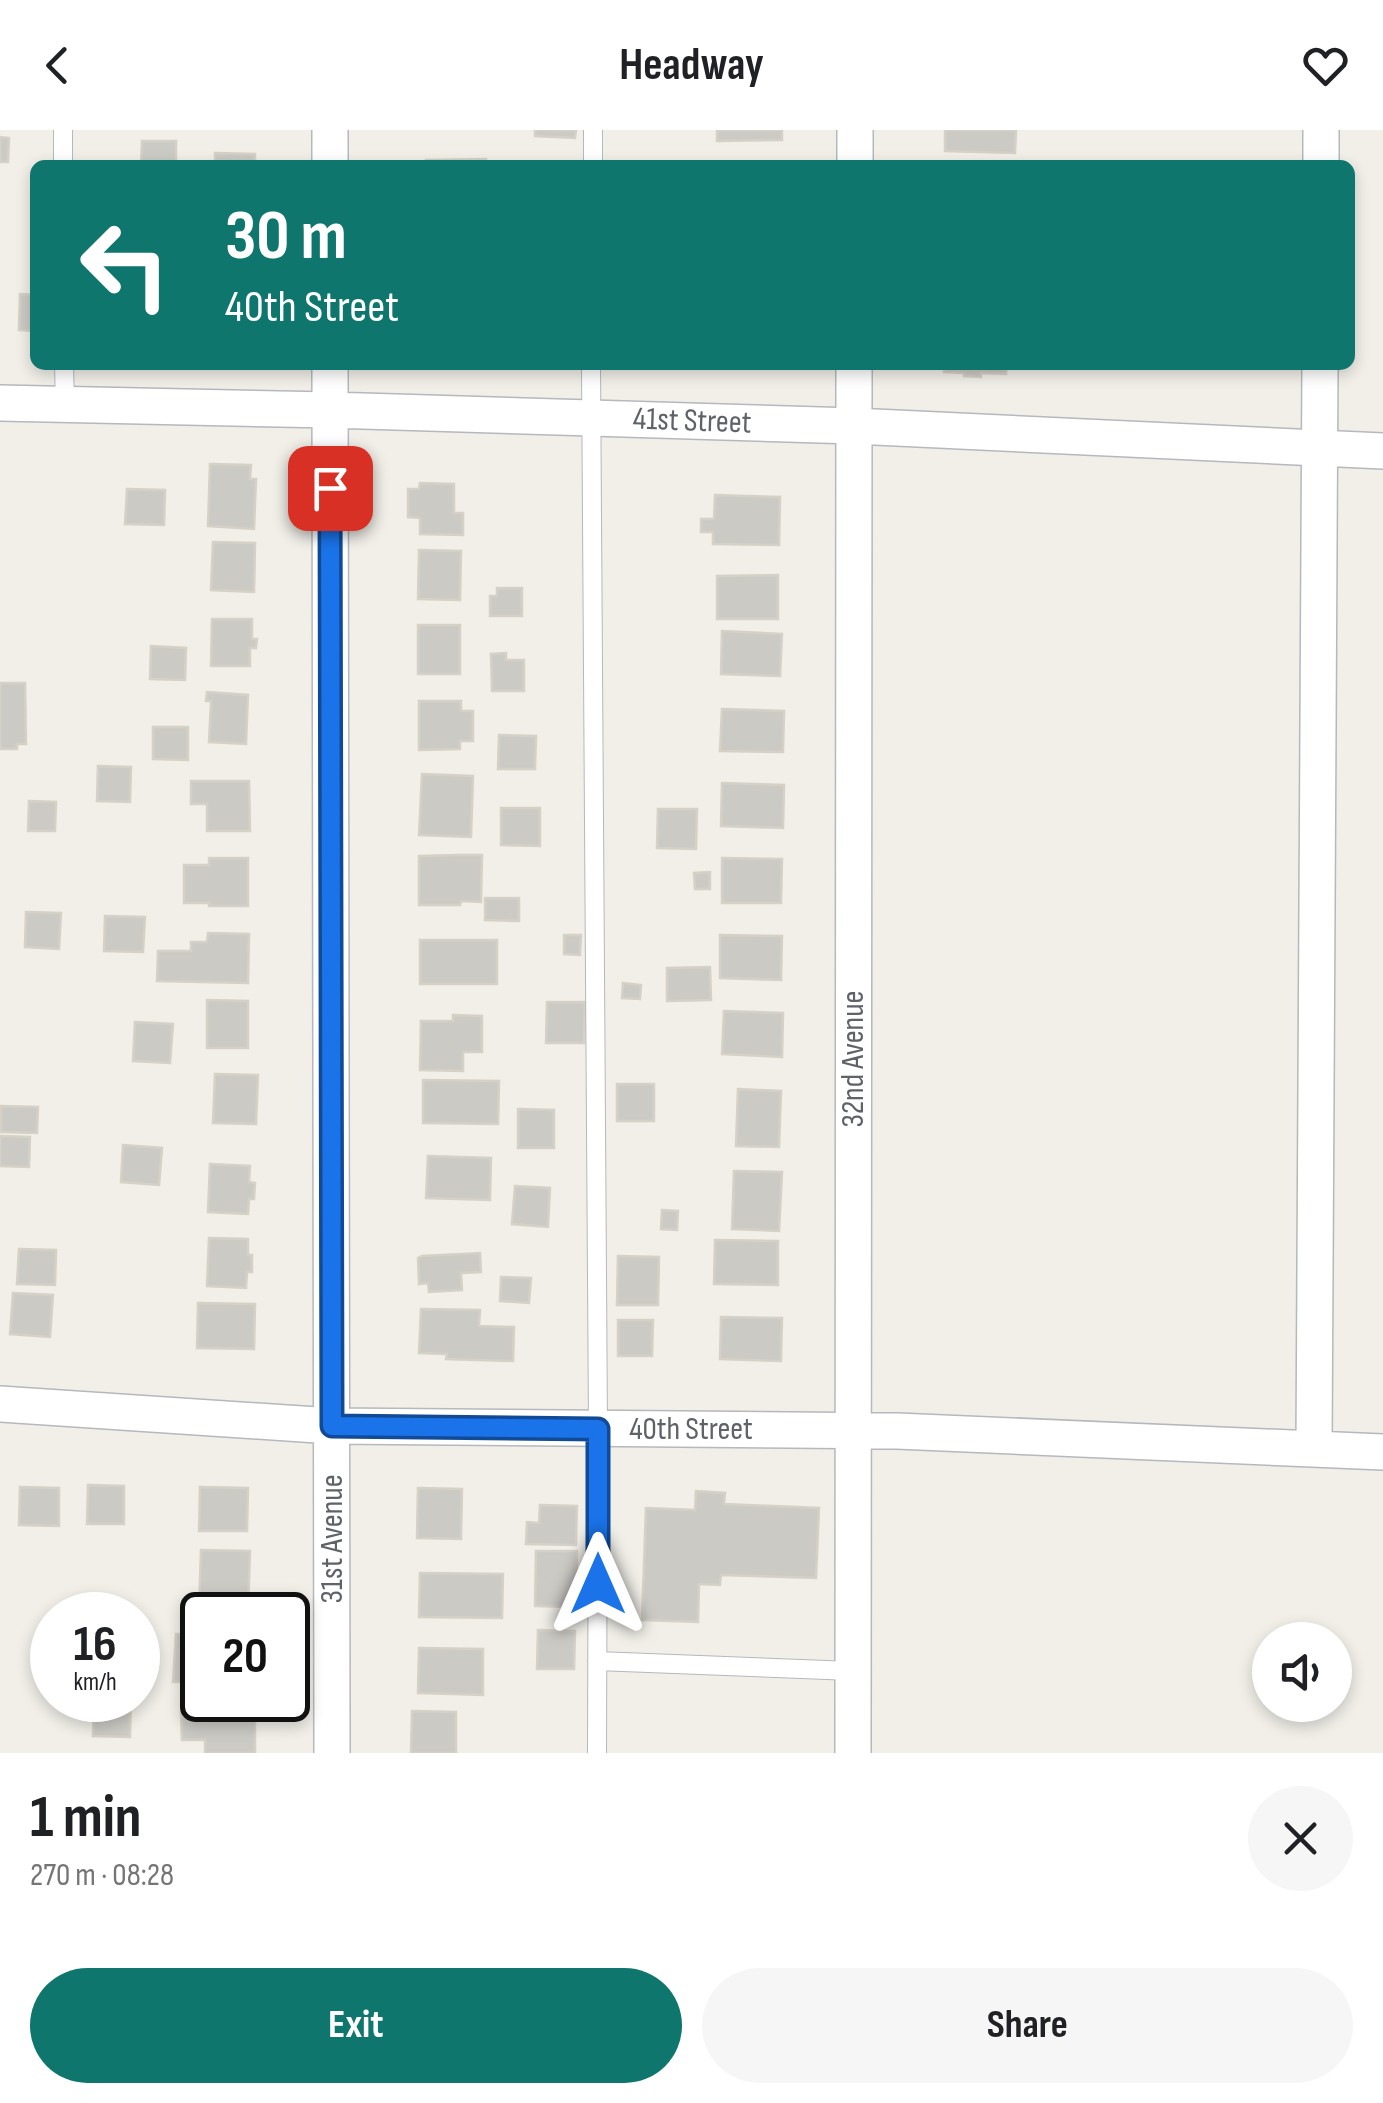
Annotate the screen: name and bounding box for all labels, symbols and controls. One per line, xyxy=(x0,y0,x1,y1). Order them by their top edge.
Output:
icon: back xyxy=(30,38,85,93)
text: Headway xyxy=(619,38,764,93)
icon: heart xyxy=(1298,38,1353,93)
text: 30 m xyxy=(225,195,347,279)
icon: left xyxy=(60,200,190,330)
text: 40th Street xyxy=(225,280,399,335)
street label: 41st Street xyxy=(632,399,752,443)
pin xyxy=(288,446,373,531)
icon: arrive xyxy=(303,461,358,516)
street label: 32nd Avenue xyxy=(834,991,873,1127)
street label: 40th Street xyxy=(629,1410,753,1449)
street label: 31st Avenue xyxy=(313,1474,352,1604)
position arrow xyxy=(546,1532,650,1636)
speed limit sign: 20 xyxy=(180,1592,310,1722)
text: 16 xyxy=(73,1615,117,1675)
map controls xyxy=(1252,1622,1352,1722)
button: sound xyxy=(1252,1622,1352,1722)
text: km/h xyxy=(73,1667,117,1698)
text: 1 min xyxy=(30,1782,142,1854)
button: close xyxy=(1248,1786,1353,1891)
text: 270 m · 08:28 xyxy=(30,1856,174,1895)
button: Exit xyxy=(30,1968,682,2083)
button: Share xyxy=(702,1968,1353,2083)

